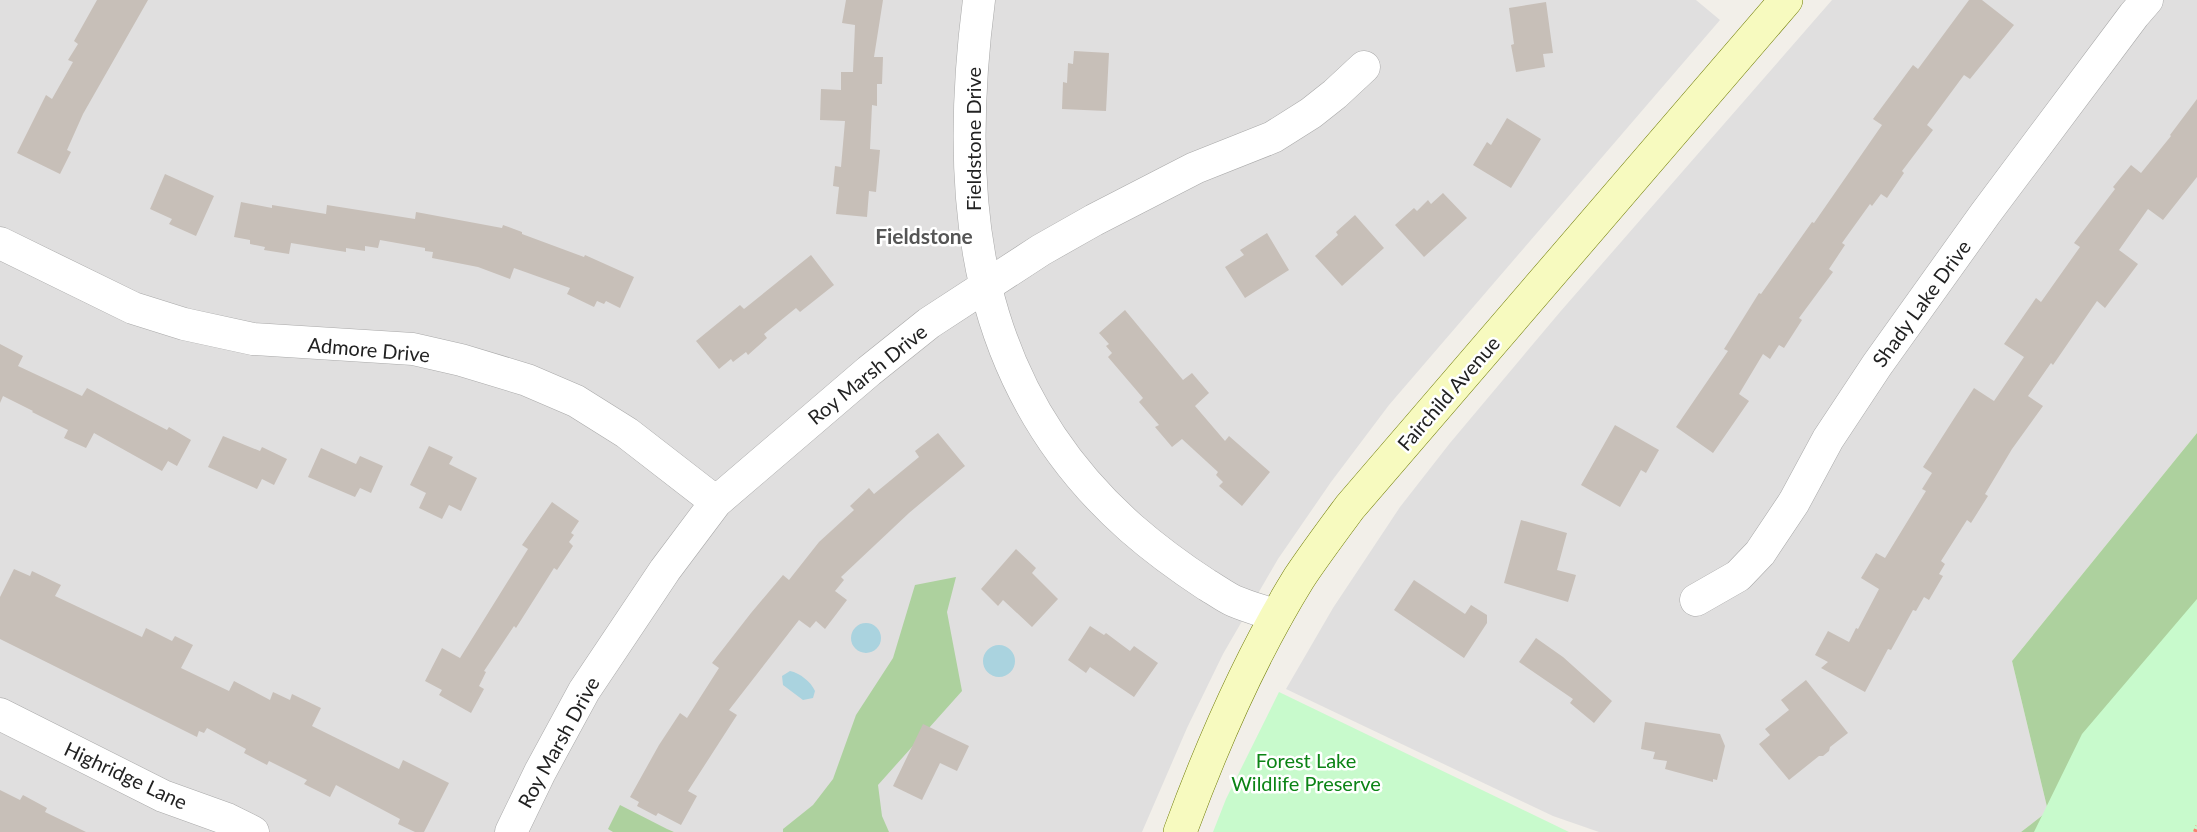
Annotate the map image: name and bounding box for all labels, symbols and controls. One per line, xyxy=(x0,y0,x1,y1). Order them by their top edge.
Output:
street label: Fieldstone Drive xyxy=(961,67,985,211)
district label: Fieldstone xyxy=(875,223,973,248)
street label: Shady Lake Drive xyxy=(1867,235,1975,371)
street label: Roy Marsh Drive xyxy=(803,319,931,429)
street label: Fairchild Avenue xyxy=(1392,331,1504,455)
street label: Admore Drive xyxy=(307,332,431,366)
street label: Roy Marsh Drive xyxy=(512,672,604,812)
street label: Highridge Lane xyxy=(61,736,191,814)
park label: Forest Lake Wildlife Preserve xyxy=(1231,748,1381,795)

